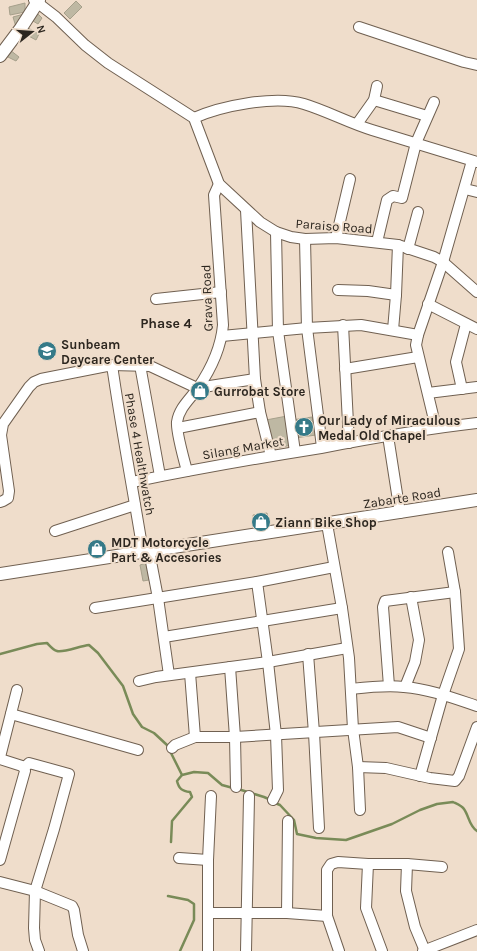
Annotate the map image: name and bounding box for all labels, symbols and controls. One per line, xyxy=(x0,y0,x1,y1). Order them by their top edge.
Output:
north arrow xyxy=(12,12,52,52)
text: N xyxy=(34,24,48,35)
street label: Paraiso Road xyxy=(295,216,373,236)
street label: Grava Road xyxy=(198,264,216,332)
district label: Phase 4 xyxy=(140,315,193,332)
place label: Sunbeam Daycare Center xyxy=(61,337,155,367)
school or university icon: Sunbeam Daycare Center xyxy=(36,340,58,362)
shop icon: Gurrobat Store xyxy=(189,380,211,402)
place label: Gurrobat Store xyxy=(214,384,305,399)
street label: Phase 4 Healthwatch xyxy=(122,392,158,516)
place label: Our Lady of Miraculous Medal Old Chapel xyxy=(318,413,461,443)
church icon: Our Lady of Miraculous Medal Old Chapel xyxy=(293,416,315,438)
street label: Silang Market xyxy=(201,433,285,463)
street label: Zabarte Road xyxy=(362,484,442,512)
shop icon: Ziann Bike Shop xyxy=(250,511,272,533)
place label: Ziann Bike Shop xyxy=(275,515,377,530)
place label: MDT Motorcycle Part & Accesories xyxy=(111,535,222,565)
shop icon: MDT Motorcycle Part & Accesories xyxy=(86,538,108,560)

